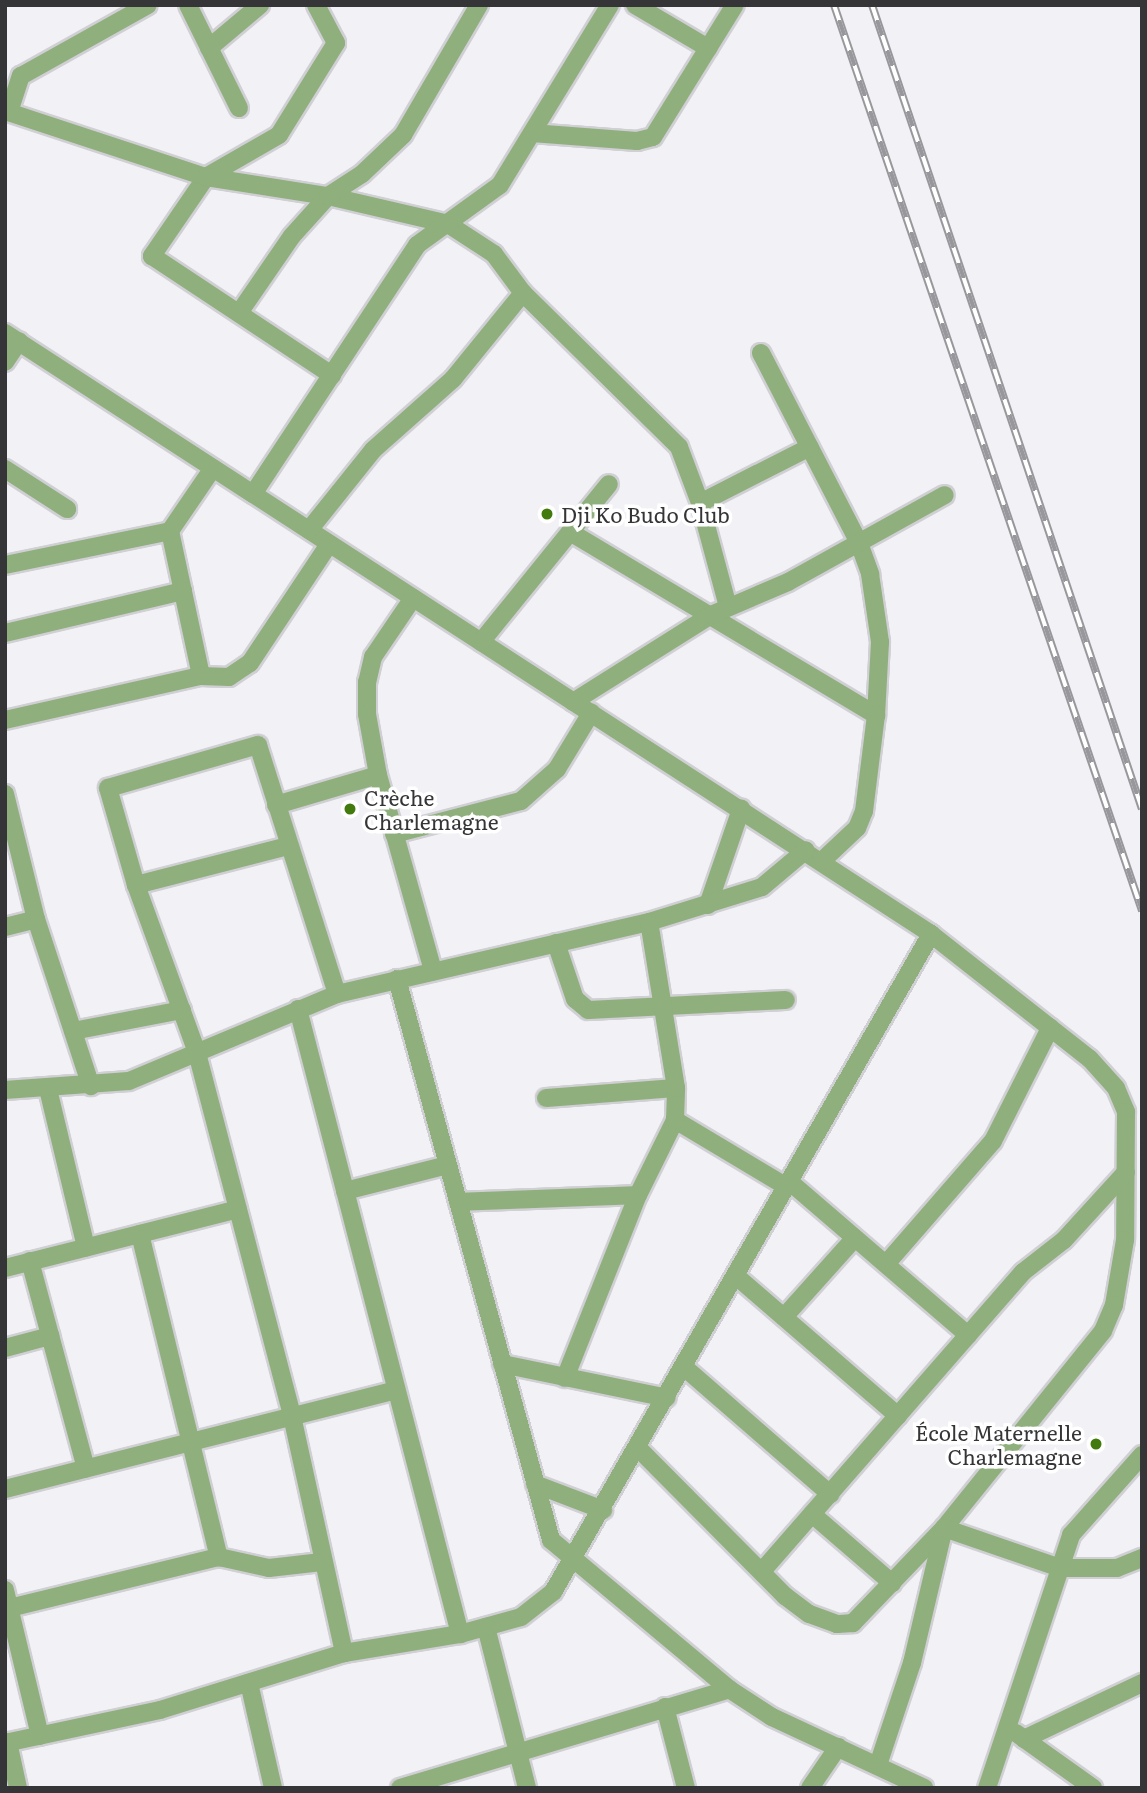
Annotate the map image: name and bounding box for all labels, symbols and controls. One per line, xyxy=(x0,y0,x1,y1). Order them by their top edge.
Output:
place label: Dji Ko Budo Club xyxy=(561,501,730,527)
marker: Dji Ko Budo Club xyxy=(539,506,555,522)
place label: Crèche Charlemagne xyxy=(364,784,499,834)
marker: Crèche Charlemagne xyxy=(342,801,358,817)
place label: École Maternelle Charlemagne xyxy=(915,1419,1082,1469)
marker: École Maternelle Charlemagne xyxy=(1088,1436,1104,1452)

